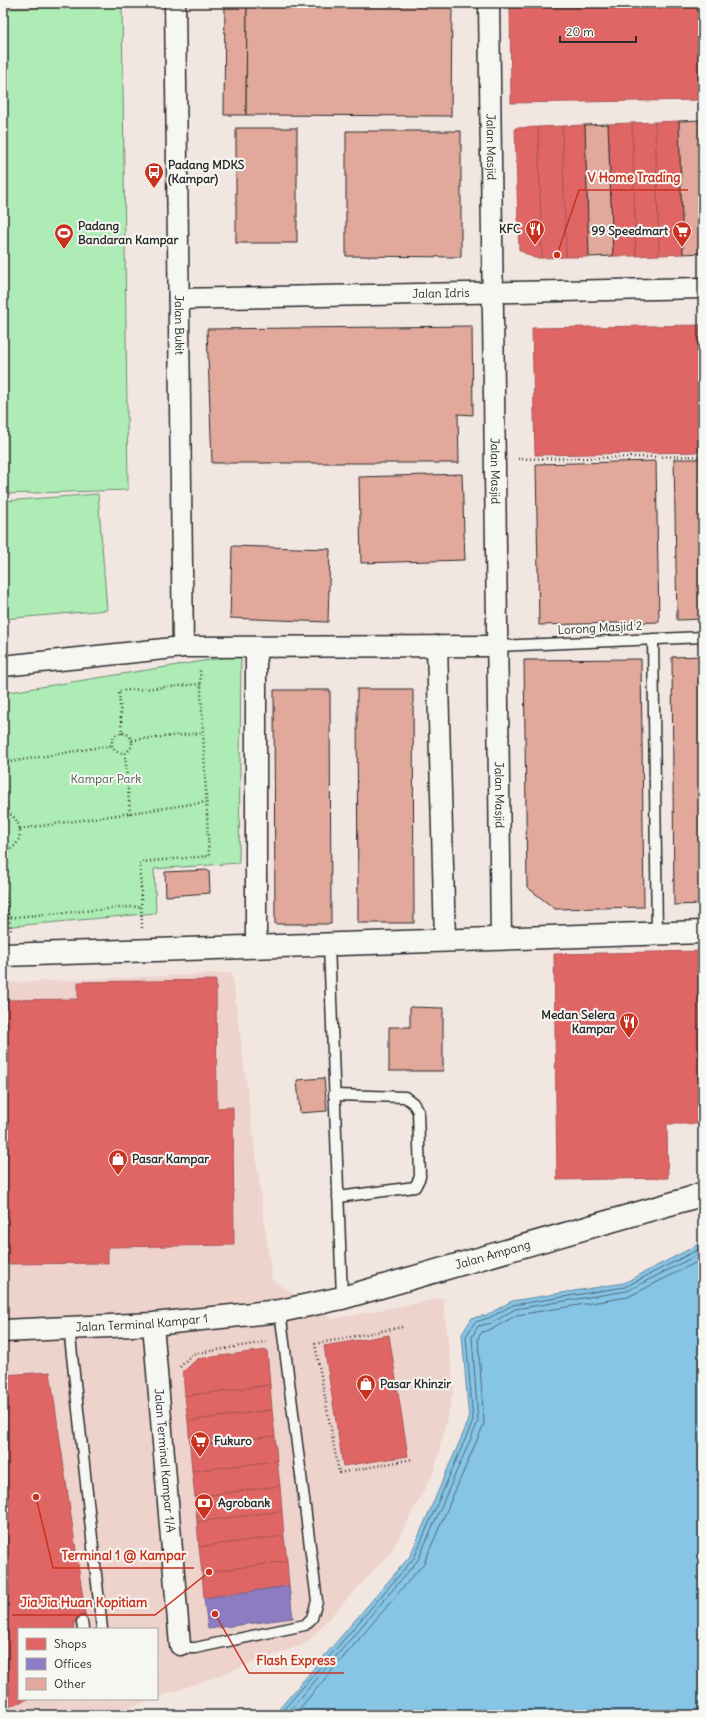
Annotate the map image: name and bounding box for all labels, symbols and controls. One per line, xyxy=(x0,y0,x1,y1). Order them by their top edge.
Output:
scale bar xyxy=(560,18,636,44)
text: 20 m xyxy=(566,24,594,39)
street label: Jalan Masjid xyxy=(483,114,499,180)
place label: Padang MDKS (Kampar) xyxy=(168,157,245,187)
bus stop icon: Padang MDKS (Kampar) xyxy=(143,161,165,189)
callout: V Home Trading xyxy=(579,165,688,190)
text: V Home Trading xyxy=(587,169,681,186)
place label: Padang Bandaran Kampar xyxy=(78,218,178,248)
restaurant icon: KFC xyxy=(524,218,546,246)
supermarket icon: 99 Speedmart xyxy=(671,220,693,248)
place label: KFC xyxy=(499,221,521,236)
sports icon: Padang Bandaran Kampar xyxy=(53,222,75,250)
place label: 99 Speedmart xyxy=(592,223,669,239)
street label: Jalan Idris xyxy=(412,285,470,301)
street label: Jalan Bukit xyxy=(172,295,187,355)
street label: Jalan Masjid xyxy=(488,437,503,504)
street label: Lorong Masjid 2 xyxy=(557,618,643,637)
street label: Jalan Masjid xyxy=(492,761,508,828)
park label: Kampar Park xyxy=(71,771,141,786)
place label: Medan Selera Kampar xyxy=(541,1007,615,1037)
restaurant icon: Medan Selera Kampar xyxy=(618,1011,640,1039)
shop icon: Pasar Kampar xyxy=(107,1148,129,1176)
place label: Pasar Kampar xyxy=(132,1151,209,1167)
street label: Jalan Ampang xyxy=(453,1236,532,1272)
street label: Jalan Terminal Kampar 1 xyxy=(75,1310,209,1335)
shop icon: Pasar Khinzir xyxy=(355,1373,377,1401)
place label: Pasar Khinzir xyxy=(380,1376,451,1391)
street label: Jalan Terminal Kampar 1/A xyxy=(151,1388,179,1533)
supermarket icon: Fukuro xyxy=(189,1430,211,1458)
place label: Fukuro xyxy=(214,1433,252,1448)
bank icon: Agrobank xyxy=(193,1492,215,1520)
place label: Agrobank xyxy=(218,1495,270,1511)
callout: Terminal 1 @ Kampar xyxy=(53,1543,194,1568)
text: Terminal 1 @ Kampar xyxy=(62,1547,187,1564)
callout: Jia Jia Huan Kopitiam xyxy=(12,1590,155,1615)
text: Jia Jia Huan Kopitiam xyxy=(21,1594,148,1611)
legend xyxy=(18,1628,158,1700)
text: Shops xyxy=(54,1636,87,1651)
callout: Flash Express xyxy=(249,1648,344,1673)
text: Flash Express xyxy=(256,1652,336,1669)
text: Offices xyxy=(54,1656,92,1671)
text: Other xyxy=(54,1676,86,1691)

